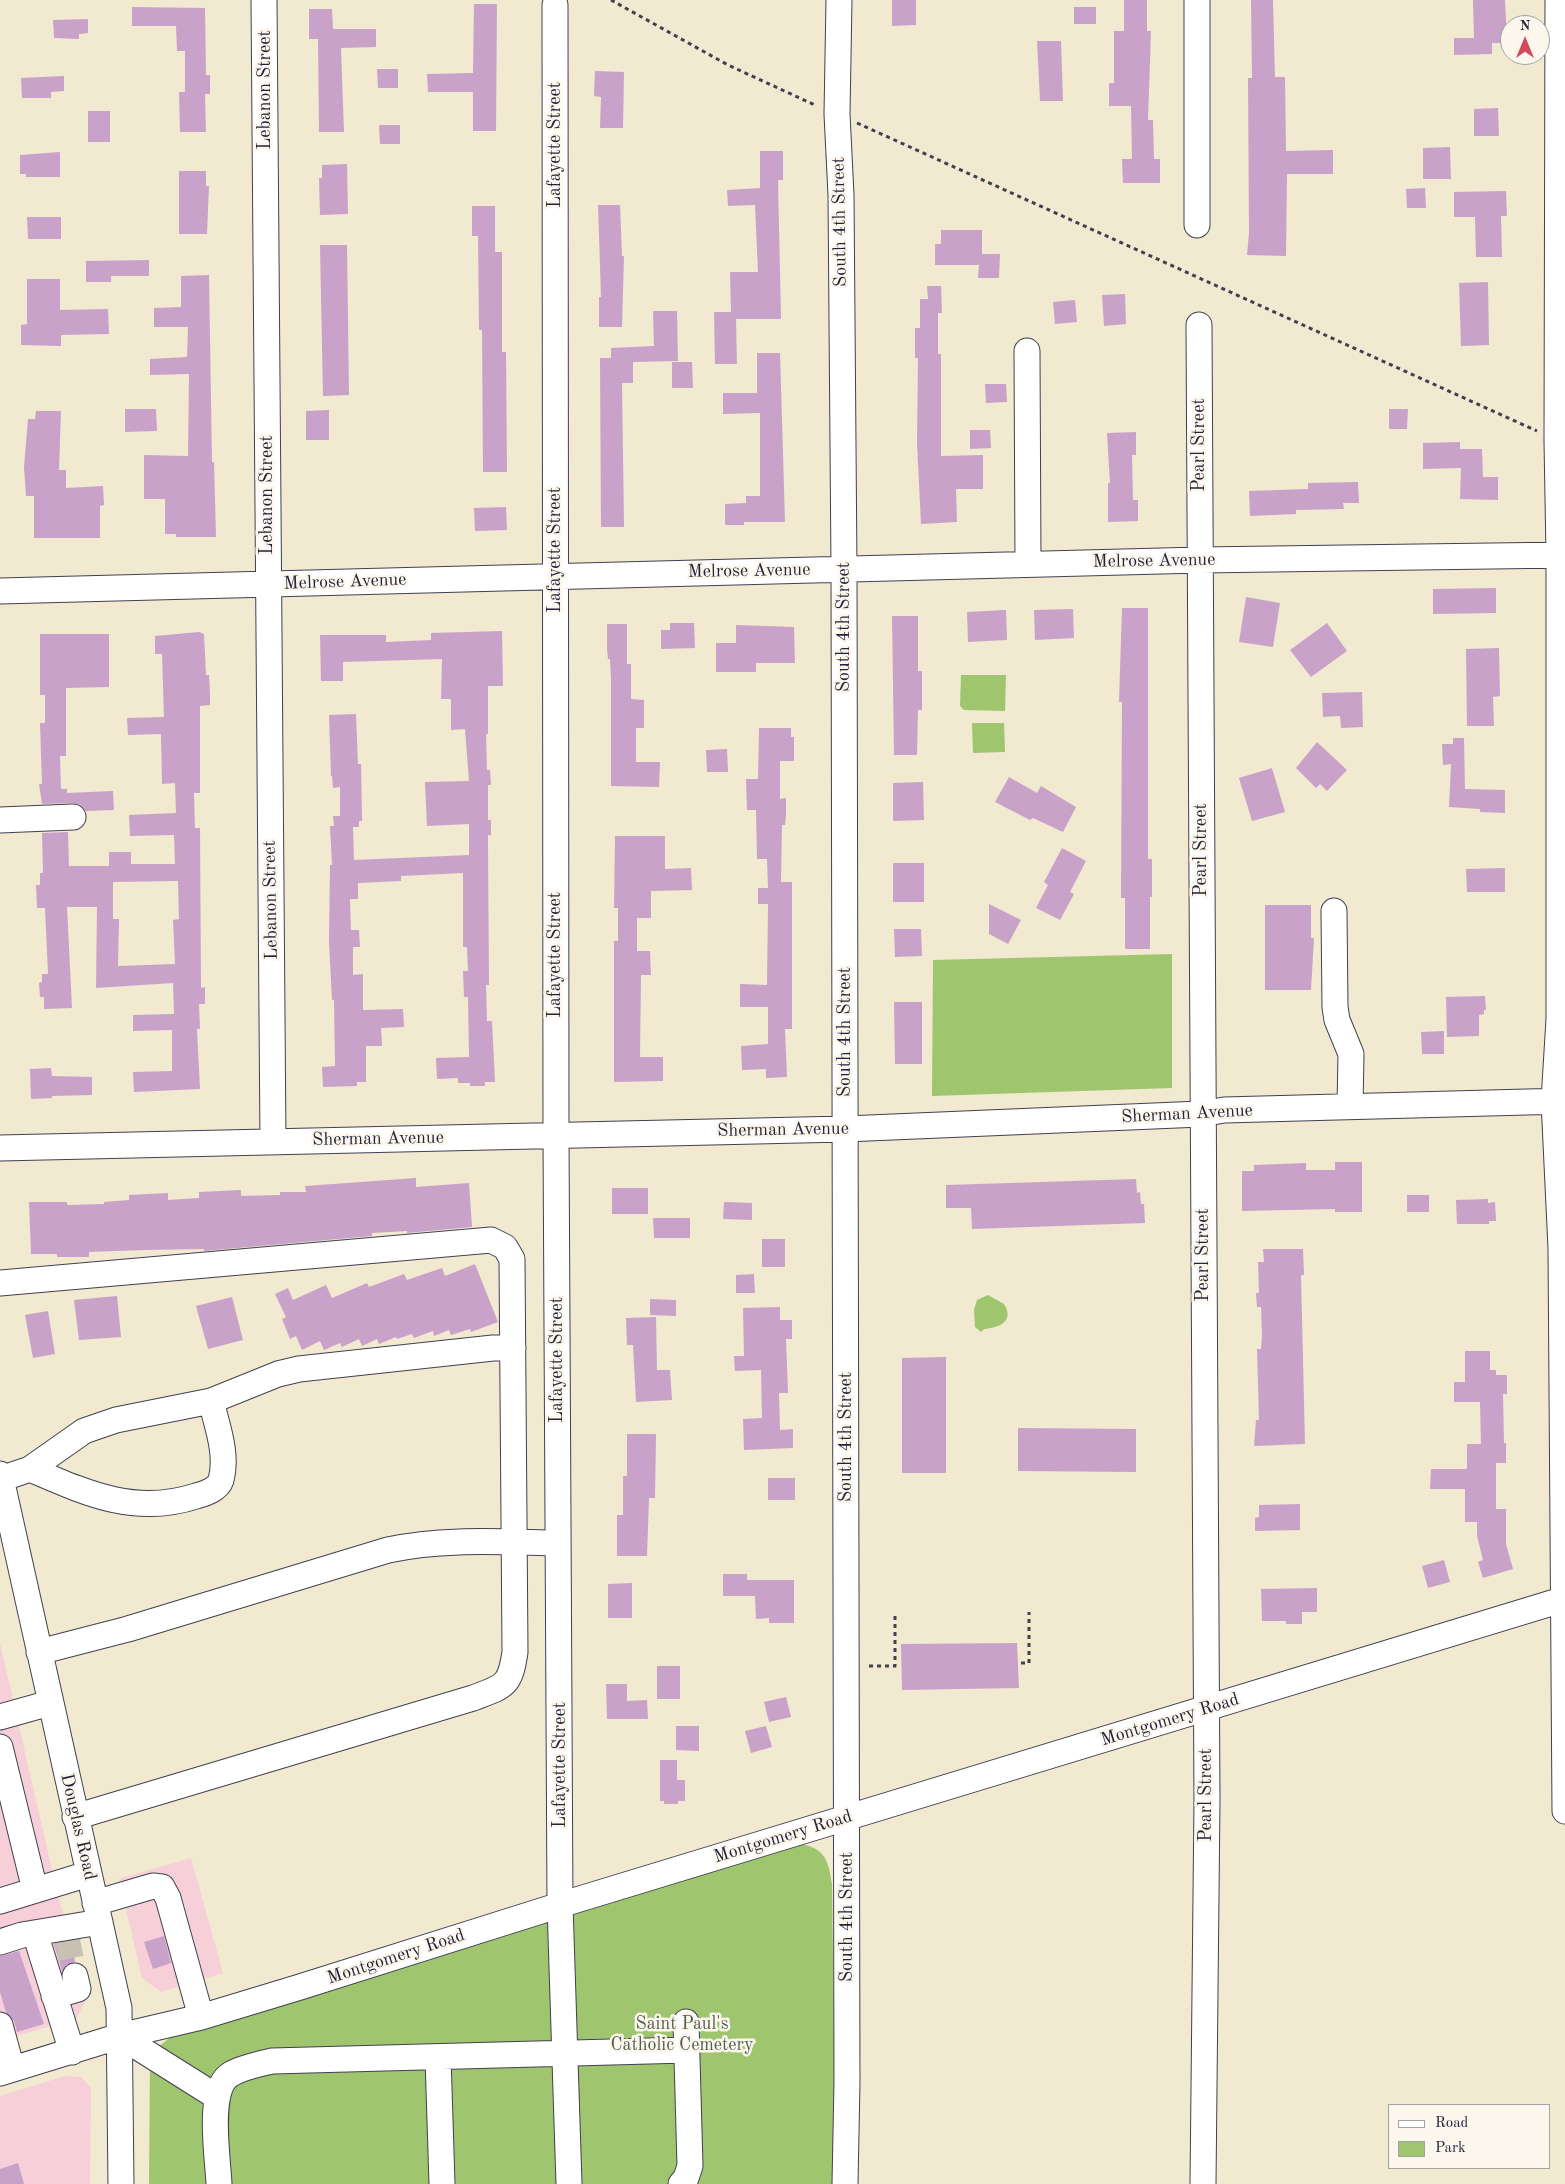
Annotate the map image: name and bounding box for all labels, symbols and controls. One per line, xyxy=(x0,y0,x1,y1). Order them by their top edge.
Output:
north arrow xyxy=(1500,15,1550,65)
text: N xyxy=(1520,19,1530,33)
street label: Lebanon Street xyxy=(254,30,276,150)
street label: Lafayette Street xyxy=(544,82,566,208)
street label: South 4th Street xyxy=(828,157,852,287)
street label: Pearl Street xyxy=(1188,398,1210,492)
street label: Lebanon Street xyxy=(256,435,278,555)
street label: Lafayette Street xyxy=(544,487,566,613)
street label: Melrose Avenue xyxy=(1092,549,1216,573)
street label: Melrose Avenue xyxy=(687,559,811,583)
street label: South 4th Street xyxy=(833,562,855,692)
street label: Melrose Avenue xyxy=(283,569,407,595)
street label: Pearl Street xyxy=(1190,803,1212,897)
street label: Lebanon Street xyxy=(259,840,283,960)
street label: Lafayette Street xyxy=(544,892,566,1018)
street label: South 4th Street xyxy=(834,967,856,1097)
street label: Sherman Avenue xyxy=(1121,1100,1253,1128)
street label: Sherman Avenue xyxy=(717,1118,849,1142)
street label: Sherman Avenue xyxy=(312,1127,444,1151)
street label: Pearl Street xyxy=(1192,1208,1214,1302)
street label: Lafayette Street xyxy=(546,1297,568,1423)
street label: South 4th Street xyxy=(835,1372,857,1502)
street label: Montgomery Road xyxy=(1098,1689,1242,1751)
street label: Lafayette Street xyxy=(549,1702,571,1828)
street label: Pearl Street xyxy=(1195,1748,1217,1842)
street label: Douglas Road xyxy=(55,1771,101,1883)
street label: Montgomery Road xyxy=(711,1806,855,1868)
street label: South 4th Street xyxy=(836,1852,858,1982)
street label: Montgomery Road xyxy=(325,1925,467,1989)
park label: Saint Paul's Catholic Cemetery xyxy=(611,2013,753,2056)
legend xyxy=(1388,2104,1550,2169)
text: Road xyxy=(1435,2116,1468,2131)
text: Park xyxy=(1435,2141,1466,2156)

